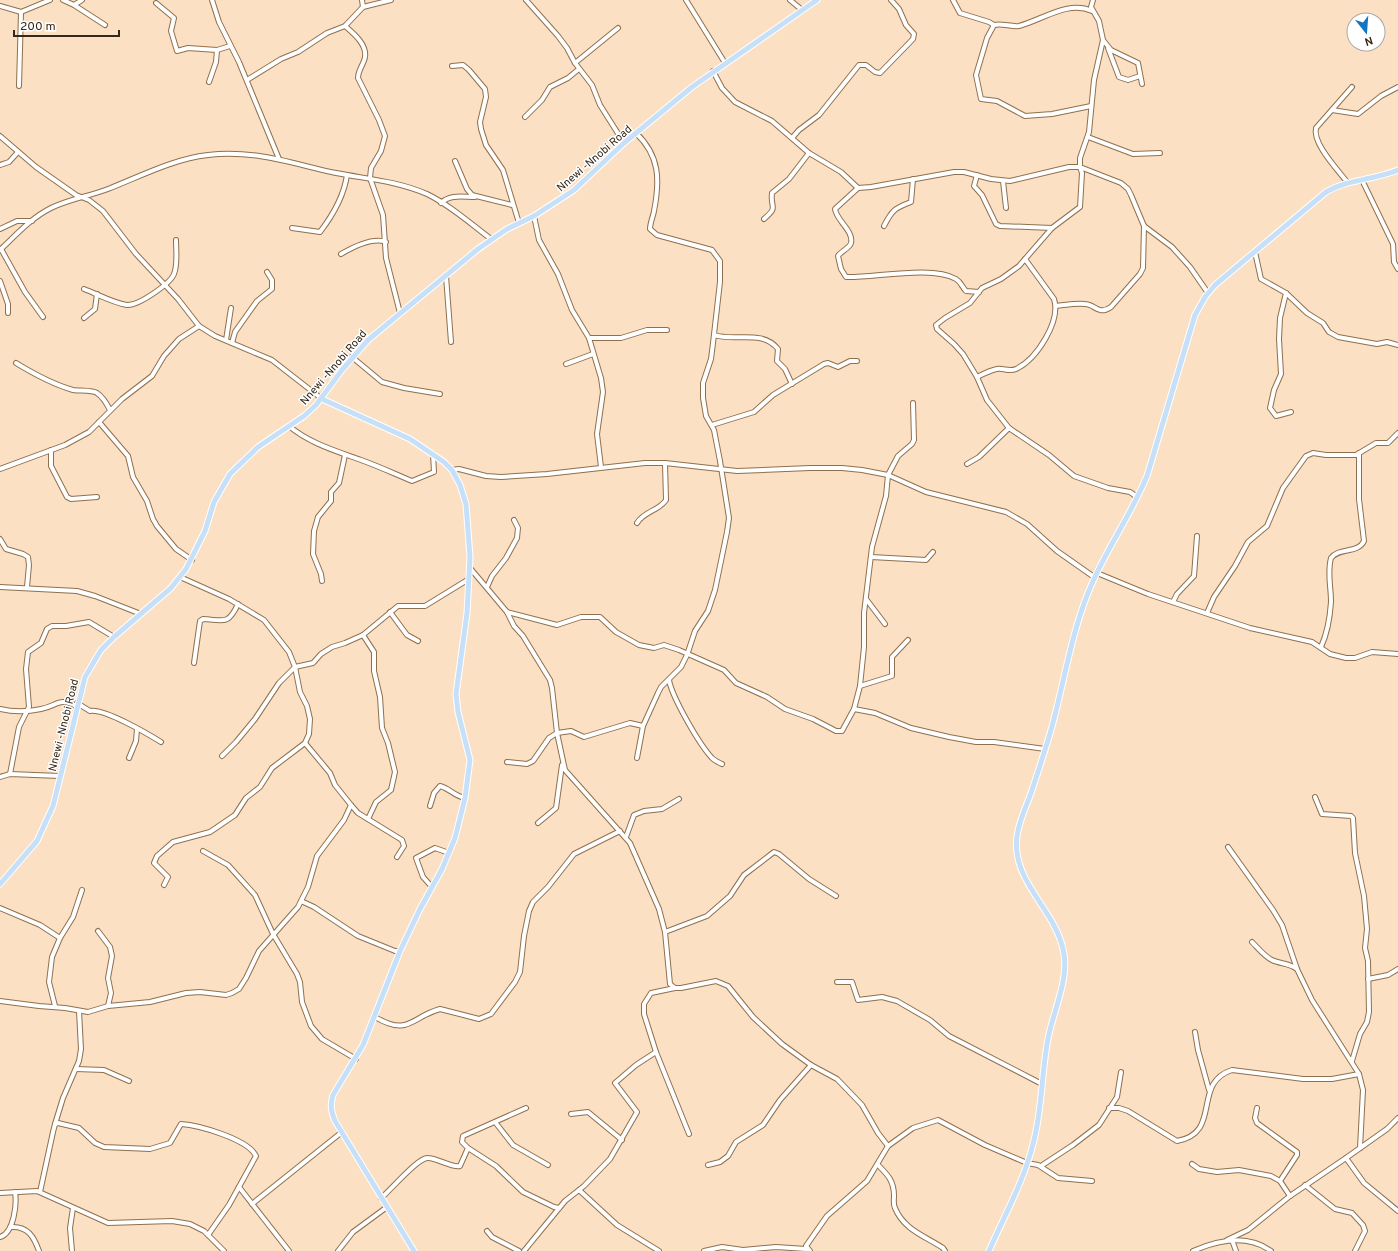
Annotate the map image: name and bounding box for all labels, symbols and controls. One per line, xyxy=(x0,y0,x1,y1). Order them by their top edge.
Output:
scale bar xyxy=(14,12,119,38)
north arrow xyxy=(1346,12,1386,52)
text: 200 m xyxy=(20,19,56,35)
text: N xyxy=(1363,33,1374,48)
street label: Nnewi -Nnobi Road xyxy=(554,122,635,195)
street label: Nnewi -Nnobi Road xyxy=(297,327,370,408)
street label: Nnewi -Nnobi Road xyxy=(46,678,82,773)

